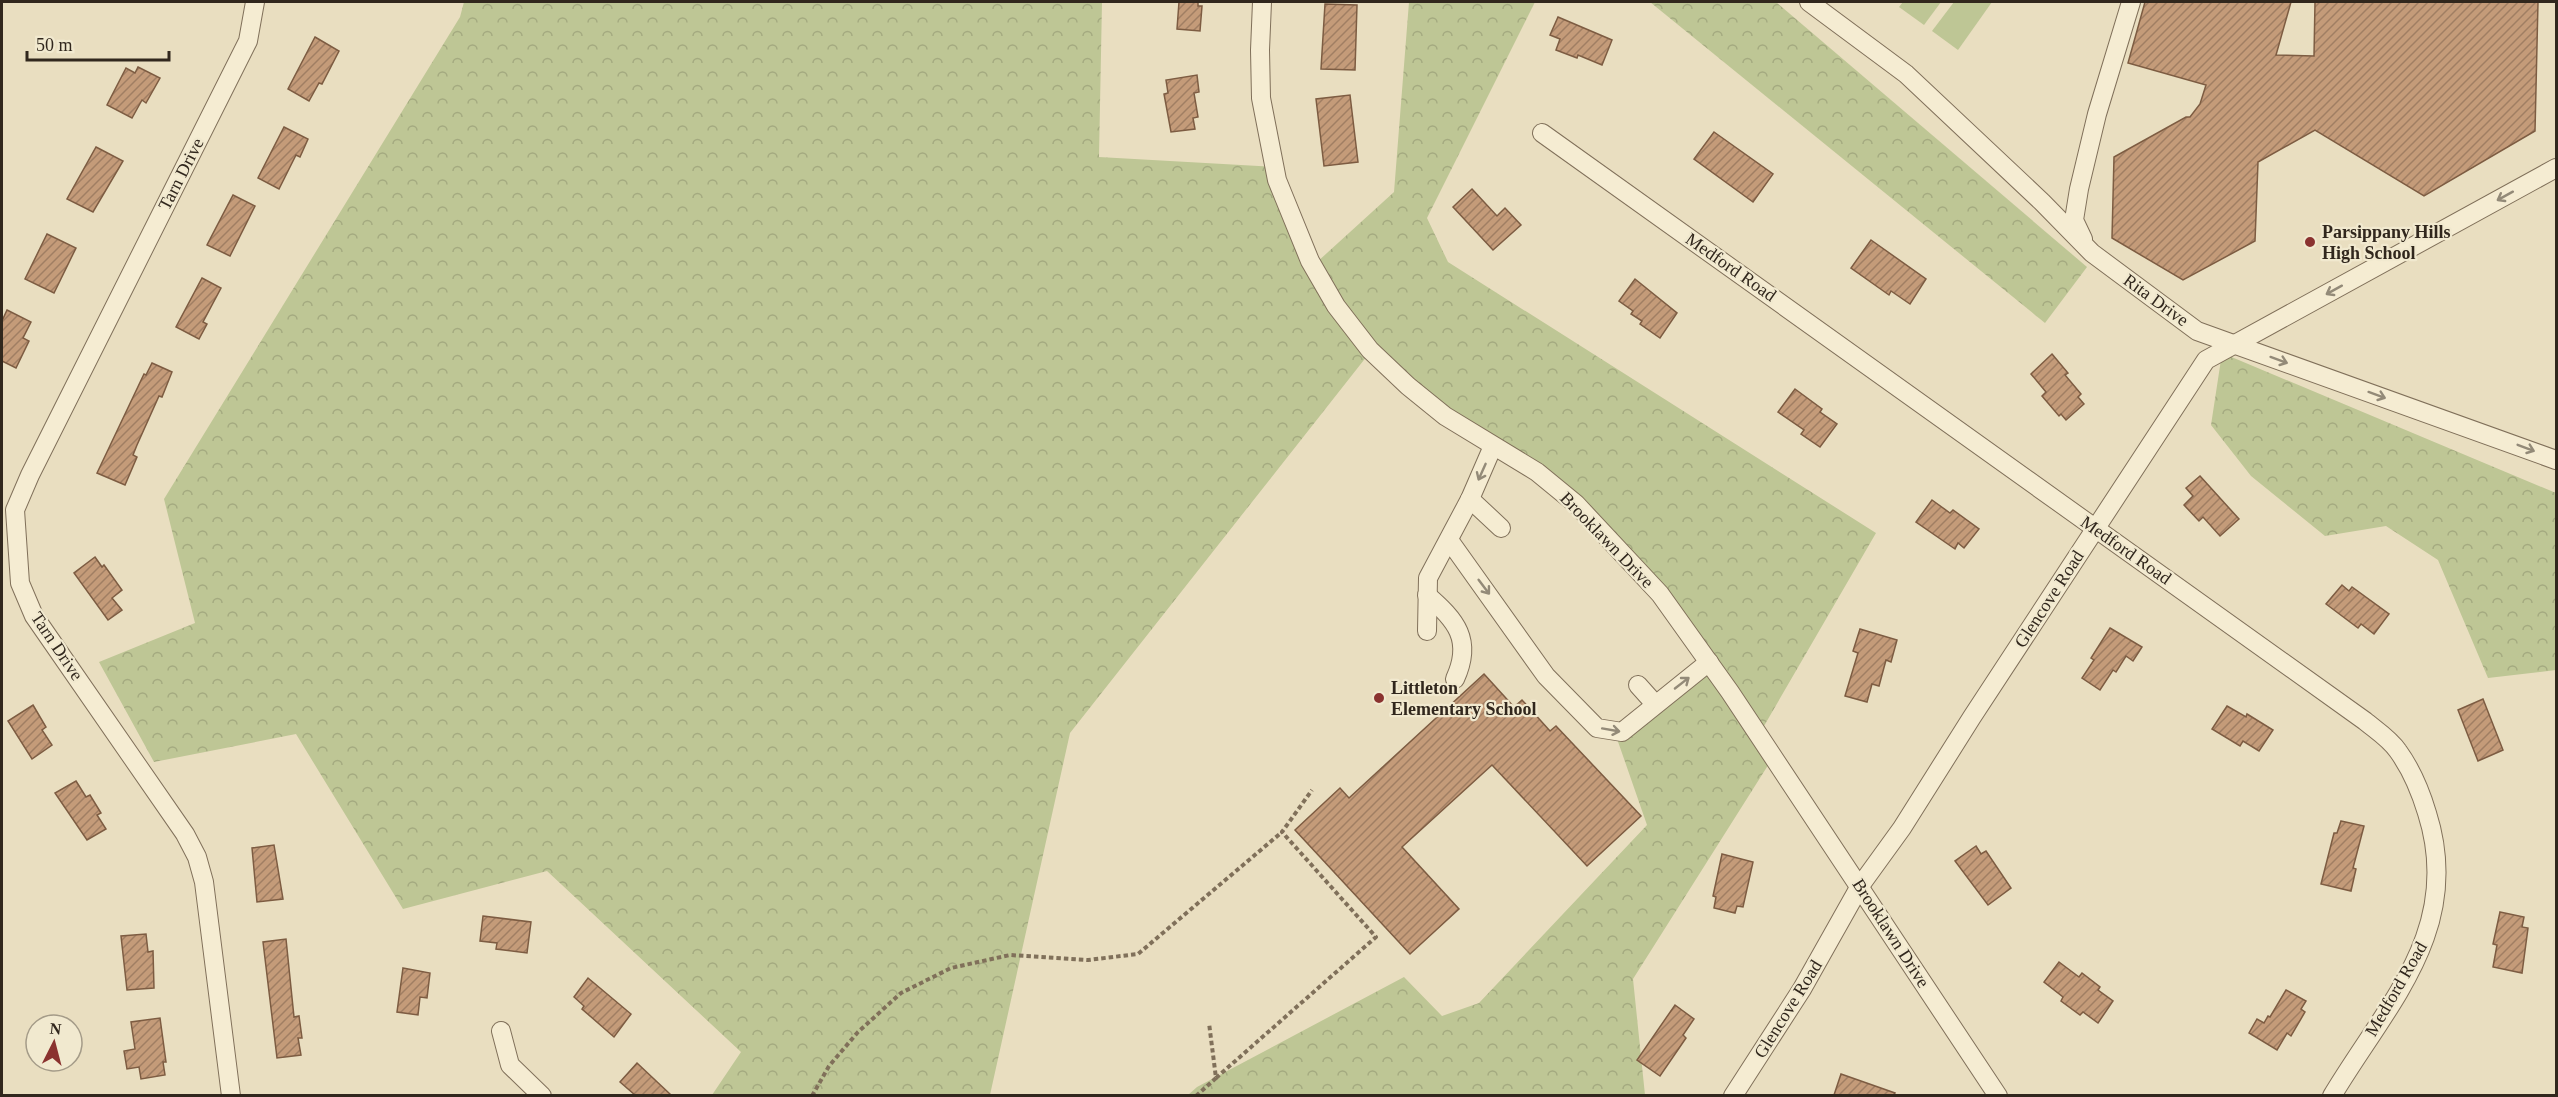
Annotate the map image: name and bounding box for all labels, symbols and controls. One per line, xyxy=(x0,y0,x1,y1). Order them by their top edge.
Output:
scale bar xyxy=(27,24,170,62)
text: 50 m xyxy=(36,35,73,55)
street label: Tarn Drive xyxy=(154,135,208,213)
one-way arrow xyxy=(2497,190,2514,202)
place label: Parsippany Hills High School xyxy=(2322,222,2451,263)
street label: Medford Road xyxy=(1682,229,1780,305)
marker: Parsippany Hills High School xyxy=(2303,235,2317,249)
street label: Rita Drive xyxy=(2120,270,2192,330)
one-way arrow xyxy=(2326,285,2344,296)
one-way arrow xyxy=(2269,355,2288,366)
one-way arrow xyxy=(2368,390,2386,401)
one-way arrow xyxy=(2516,444,2534,455)
one-way arrow xyxy=(1475,463,1487,481)
street label: Brooklawn Drive xyxy=(1556,488,1658,592)
street label: Medford Road xyxy=(2077,512,2175,588)
street label: Glencove Road xyxy=(2010,547,2088,651)
one-way arrow xyxy=(1478,578,1490,594)
street label: Tarn Drive xyxy=(27,608,87,684)
one-way arrow xyxy=(1674,677,1690,690)
place label: Littleton Elementary School xyxy=(1391,678,1537,719)
marker: Littleton Elementary School xyxy=(1372,691,1386,705)
one-way arrow xyxy=(1600,725,1620,736)
street label: Brooklawn Drive xyxy=(1848,875,1934,991)
street label: Medford Road xyxy=(2361,938,2431,1040)
street label: Glencove Road xyxy=(1750,956,1826,1062)
north arrow xyxy=(24,1013,84,1073)
text: N xyxy=(49,1020,63,1038)

